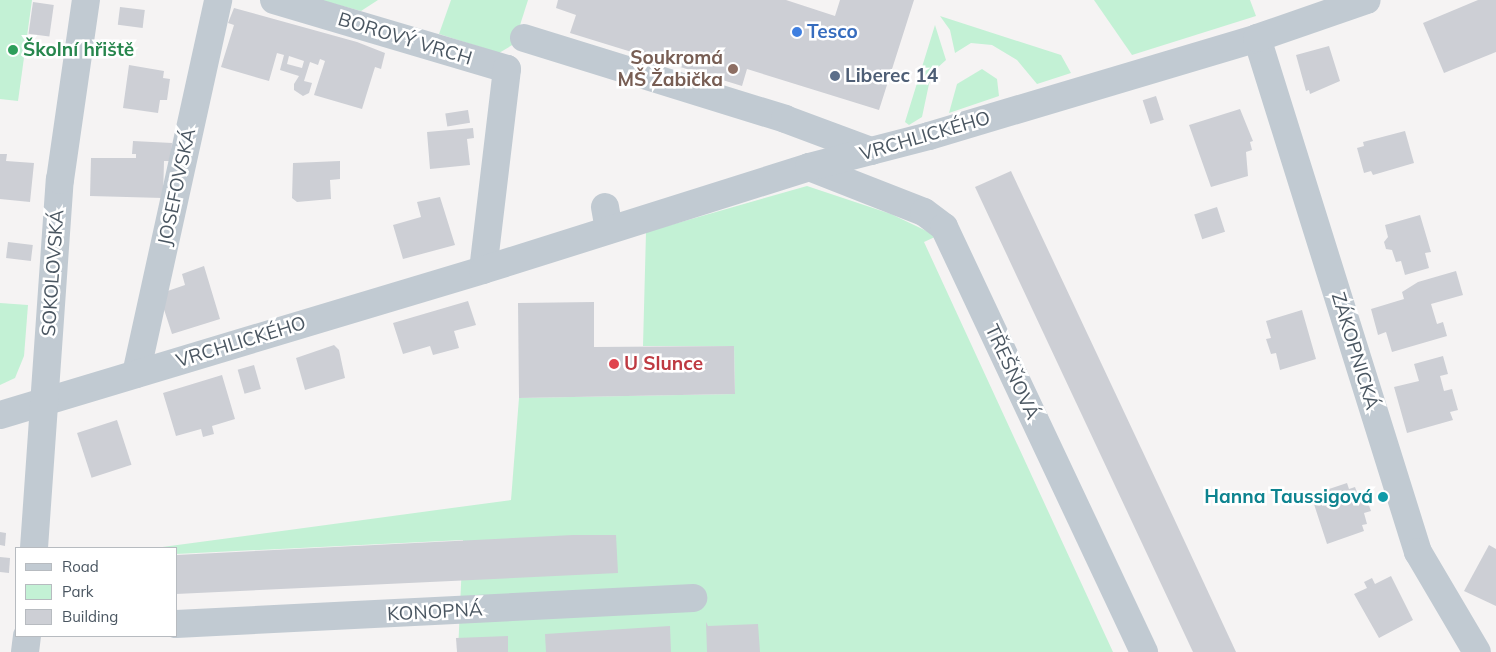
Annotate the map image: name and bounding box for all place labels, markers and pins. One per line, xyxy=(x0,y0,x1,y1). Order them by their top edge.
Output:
place label: Tesco xyxy=(807,21,858,43)
marker: Tesco xyxy=(791,26,803,38)
place label: Školní hřiště xyxy=(23,39,134,61)
marker: Školní hřiště xyxy=(7,44,19,56)
place label: Soukromá MŠ Žabička xyxy=(617,47,723,91)
marker: Soukromá MŠ Žabička xyxy=(727,63,739,75)
place label: Liberec 14 xyxy=(845,65,938,87)
marker: Liberec 14 xyxy=(829,70,841,82)
place label: U Slunce xyxy=(624,353,703,375)
marker: U Slunce xyxy=(608,358,620,370)
place label: Hanna Taussigová xyxy=(1204,486,1373,508)
marker: Hanna Taussigová xyxy=(1377,491,1389,503)

